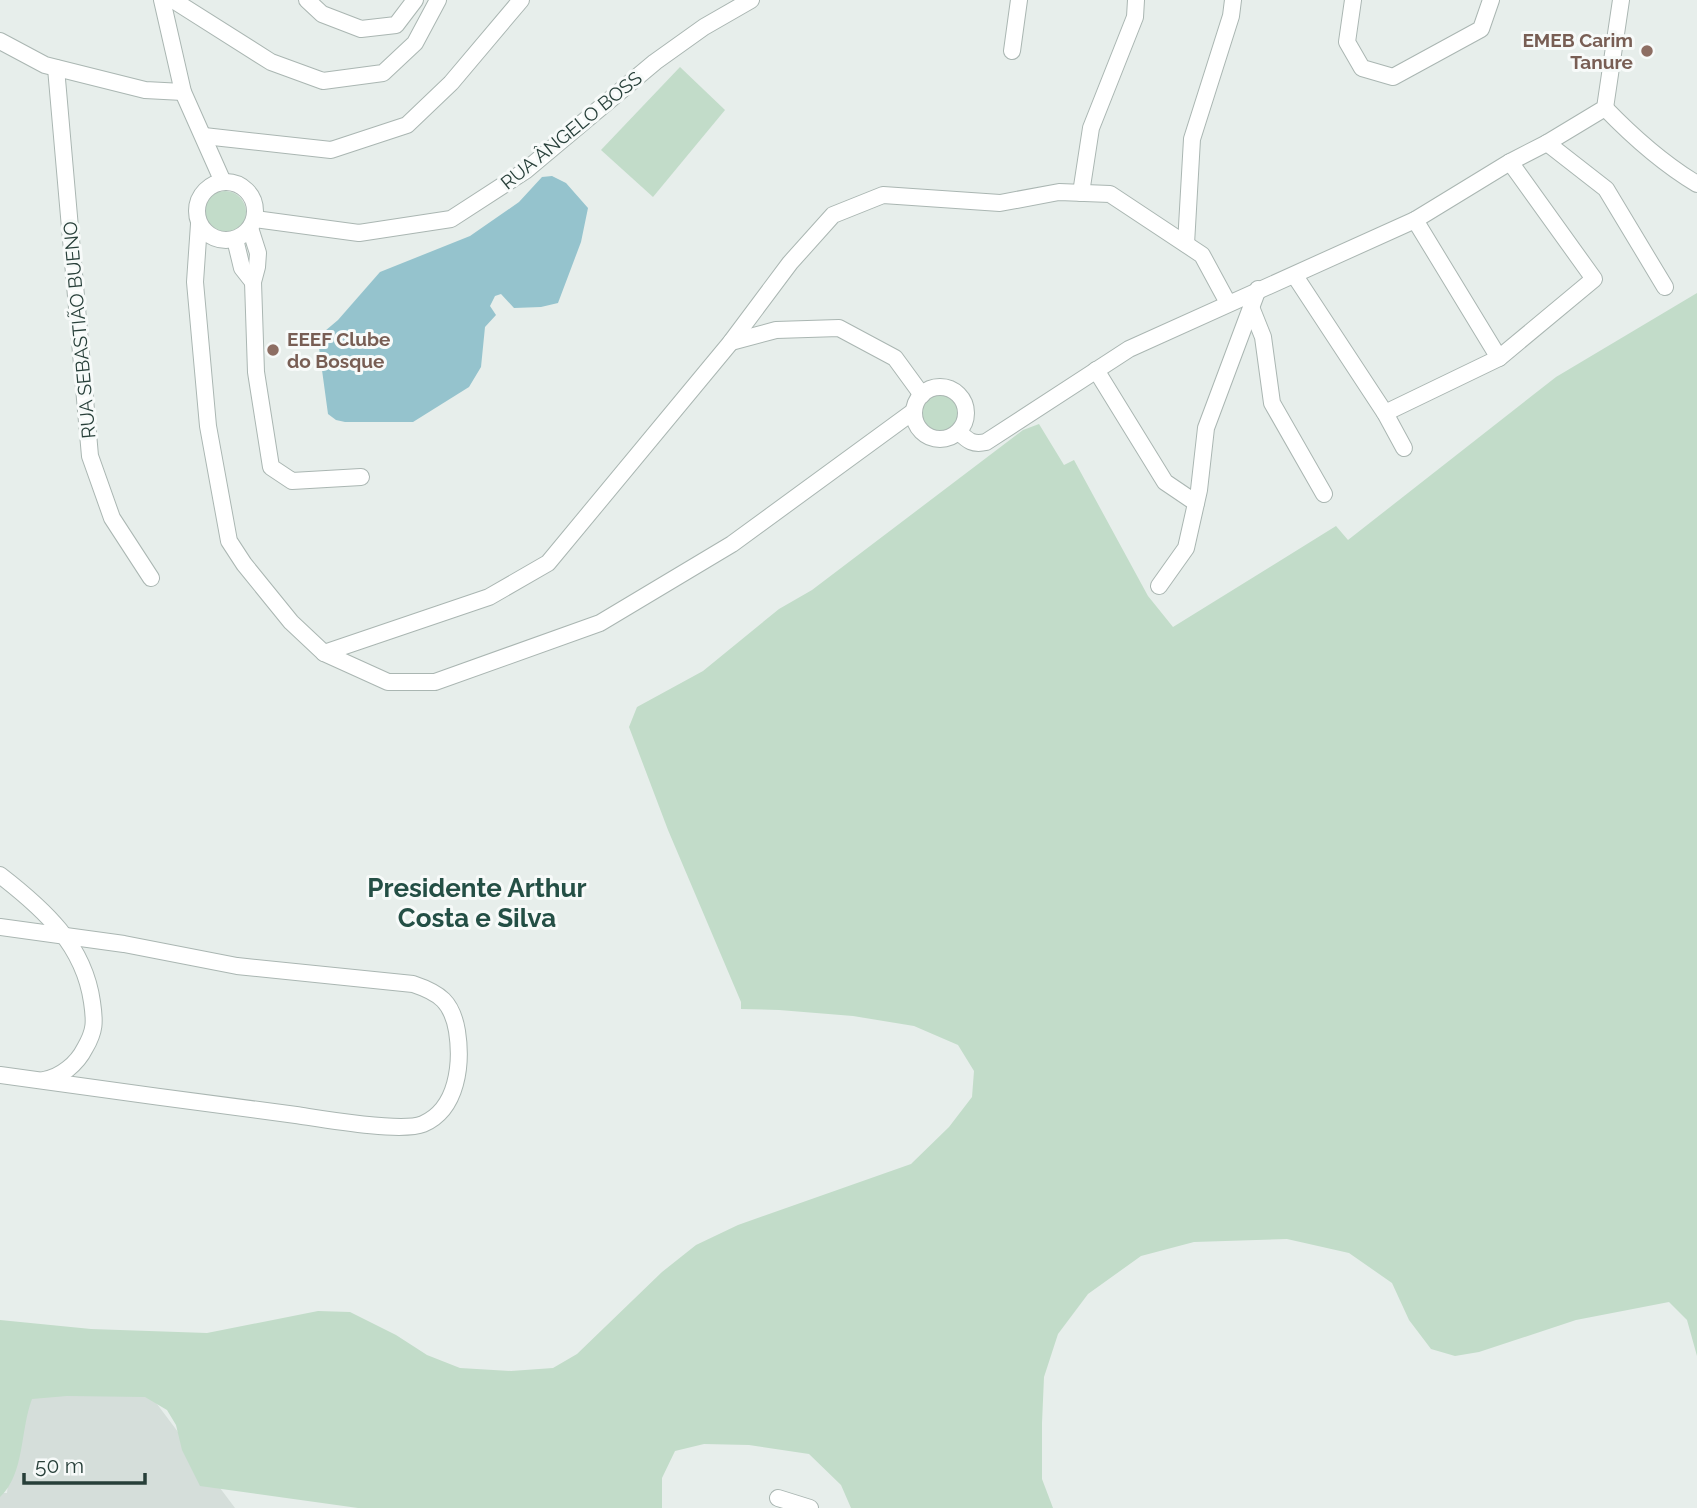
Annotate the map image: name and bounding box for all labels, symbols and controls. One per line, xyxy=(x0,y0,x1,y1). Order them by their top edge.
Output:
place label: EMEB Carim Tanure xyxy=(1522,29,1633,73)
marker: EMEB Carim Tanure xyxy=(1639,43,1655,59)
street label: RUA ÂNGELO BOSS xyxy=(496,66,646,194)
street label: RUA SEBASTIÃO BUENO xyxy=(59,220,99,440)
place label: EEEF Clube do Bosque xyxy=(287,328,390,372)
marker: EEEF Clube do Bosque xyxy=(265,342,281,358)
district label: Presidente Arthur Costa e Silva xyxy=(367,873,587,933)
scale bar xyxy=(24,1442,145,1486)
text: 50 m xyxy=(35,1453,84,1478)

